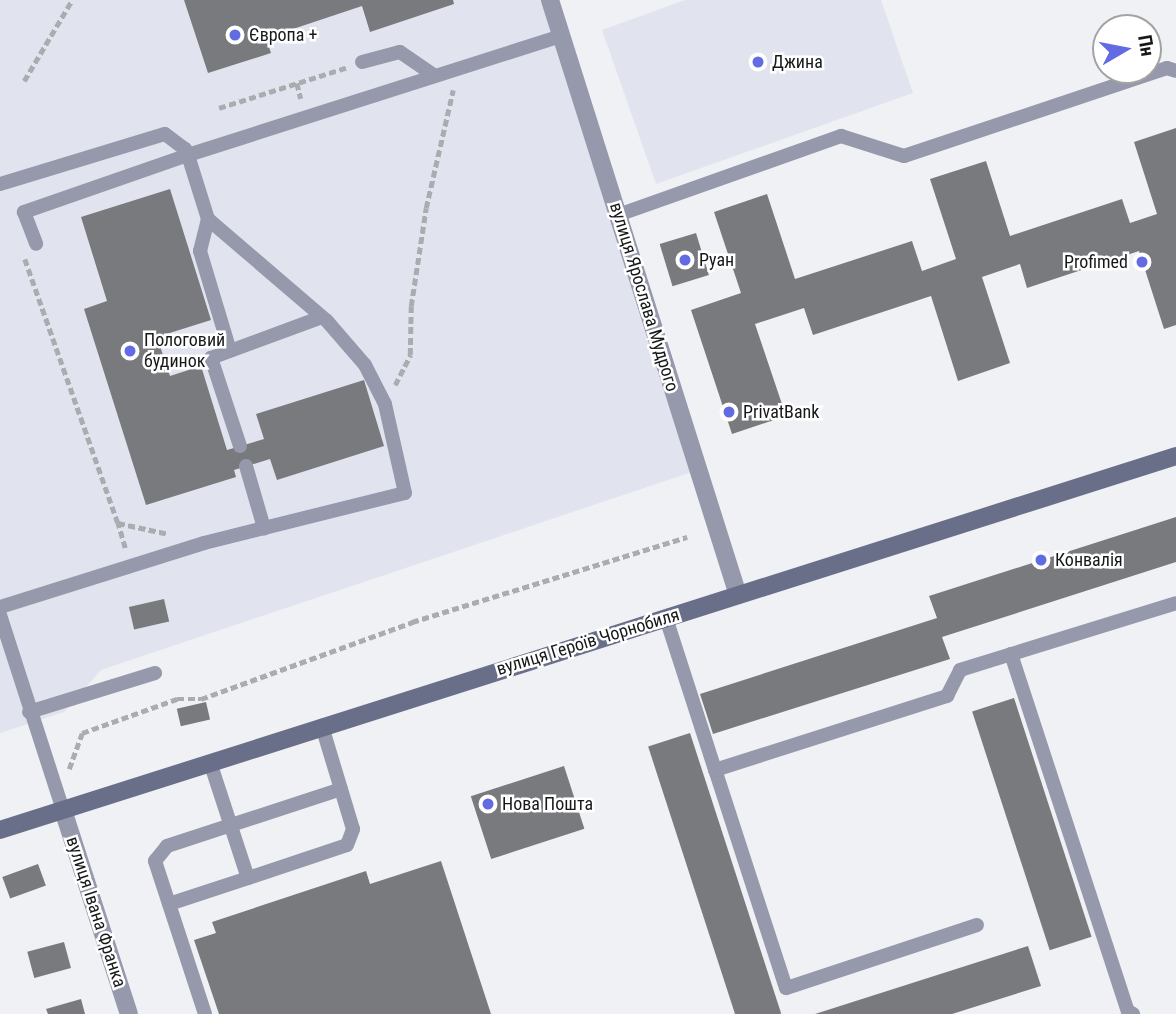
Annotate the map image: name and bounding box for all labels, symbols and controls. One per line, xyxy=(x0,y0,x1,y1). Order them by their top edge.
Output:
north arrow xyxy=(1092,14,1162,84)
place label: Європа + xyxy=(249,24,317,46)
marker: Європа + xyxy=(227,27,243,43)
text: Пн xyxy=(1133,33,1159,58)
place label: Джина xyxy=(772,51,823,73)
marker: Джина xyxy=(750,54,766,70)
street label: вулиця Ярослава Мудрого xyxy=(605,200,683,394)
place label: Руан xyxy=(699,249,734,271)
place label: Profimed xyxy=(1064,251,1128,273)
marker: Руан xyxy=(677,252,693,268)
marker: Profimed xyxy=(1134,254,1150,270)
place label: Пологовий будинок xyxy=(144,330,225,372)
marker: Пологовий будинок xyxy=(122,343,138,359)
place label: PrivatBank xyxy=(743,401,819,423)
marker: PrivatBank xyxy=(721,404,737,420)
place label: Конвалія xyxy=(1055,549,1123,571)
marker: Конвалія xyxy=(1033,552,1049,568)
street label: вулиця Героїв Чорнобиля xyxy=(494,604,682,680)
place label: Нова Пошта xyxy=(502,793,593,815)
marker: Нова Пошта xyxy=(480,796,496,812)
street label: вулиця Івана Франка xyxy=(61,834,131,990)

